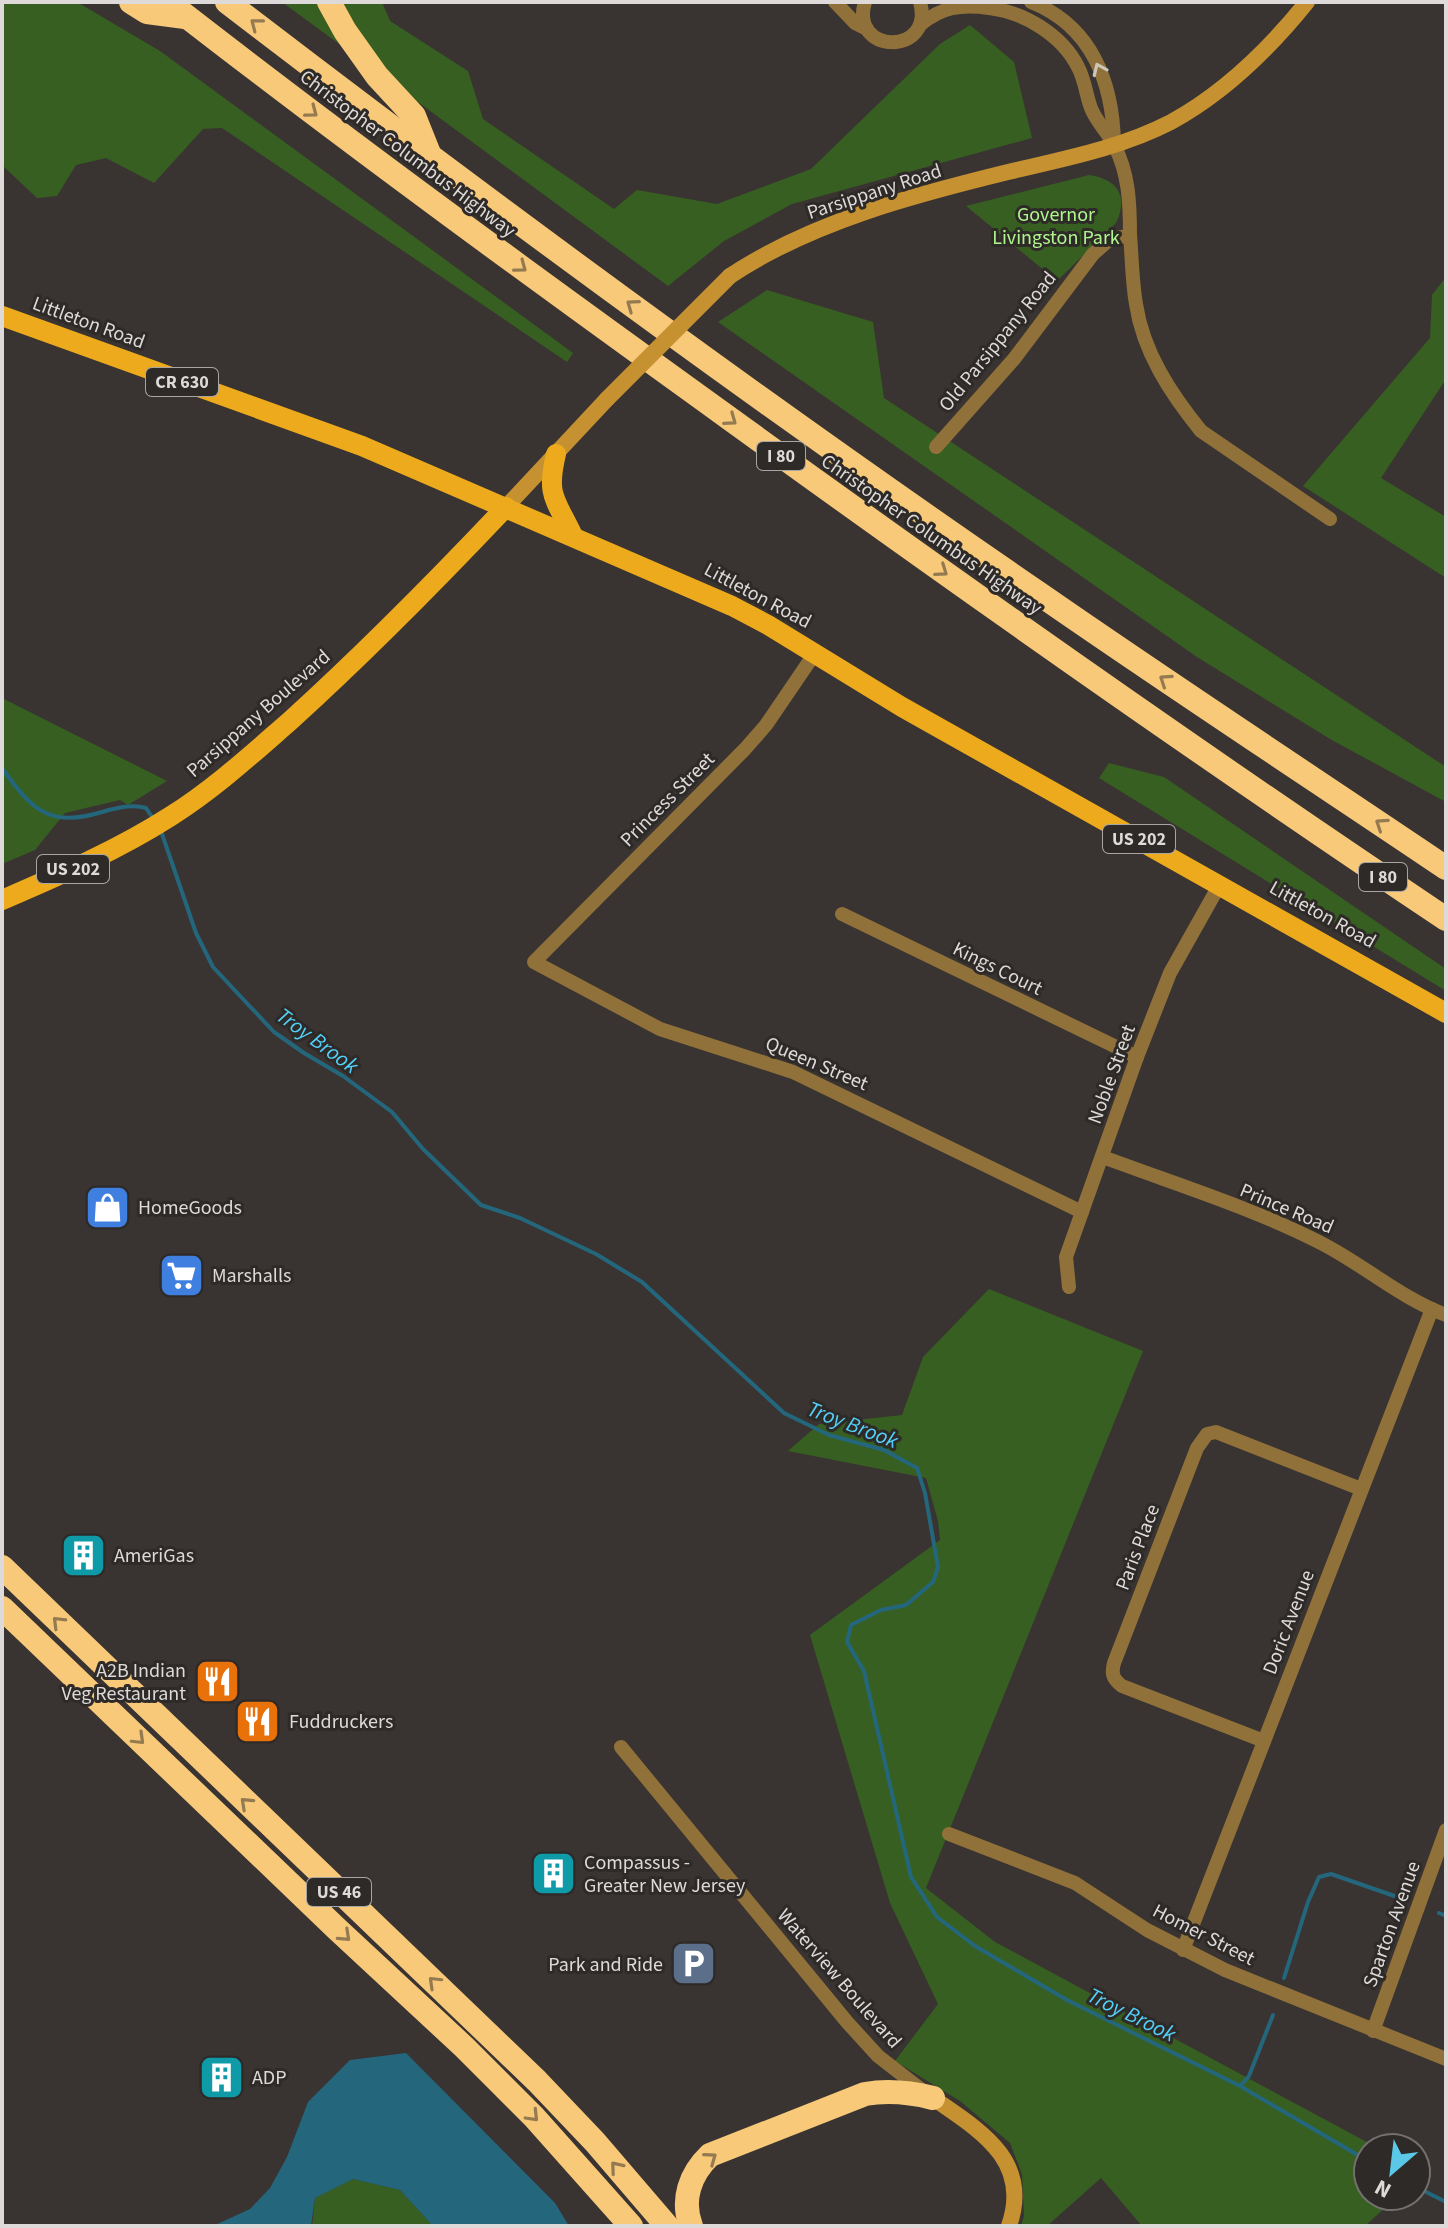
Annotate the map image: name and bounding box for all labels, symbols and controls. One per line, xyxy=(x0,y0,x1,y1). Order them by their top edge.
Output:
one-way arrow xyxy=(250,20,265,34)
street label: Christopher Columbus Highway xyxy=(294,63,522,245)
one-way arrow xyxy=(1092,63,1108,77)
one-way arrow xyxy=(303,102,318,116)
street label: Parsippany Road xyxy=(803,157,945,227)
park label: Governor Livingston Park xyxy=(992,201,1120,252)
one-way arrow xyxy=(512,258,526,272)
street label: Old Parsippany Road xyxy=(932,265,1063,418)
street label: Littleton Road xyxy=(29,290,149,356)
one-way arrow xyxy=(626,300,640,315)
road number: CR 630 xyxy=(146,368,218,396)
one-way arrow xyxy=(722,410,737,425)
road number: I 80 xyxy=(757,442,805,470)
street label: Christopher Columbus Highway xyxy=(815,448,1048,622)
street label: Littleton Road xyxy=(699,556,816,636)
one-way arrow xyxy=(934,561,948,576)
street label: Parsippany Boulevard xyxy=(181,643,337,784)
one-way arrow xyxy=(1159,675,1174,690)
street label: Princess Street xyxy=(614,746,721,853)
one-way arrow xyxy=(1376,819,1390,834)
road number: US 202 xyxy=(1103,825,1175,853)
road number: US 202 xyxy=(37,855,109,883)
road number: I 80 xyxy=(1359,863,1407,891)
street label: Littleton Road xyxy=(1264,874,1381,956)
street label: Kings Court xyxy=(948,935,1047,1003)
water label: Troy Brook xyxy=(270,1000,366,1082)
street label: Noble Street xyxy=(1081,1020,1143,1128)
street label: Queen Street xyxy=(761,1030,872,1098)
street label: Prince Road xyxy=(1235,1177,1338,1241)
shop icon: HomeGoods xyxy=(83,1183,131,1231)
place label: HomeGoods xyxy=(138,1194,242,1222)
supermarket icon: Marshalls xyxy=(157,1251,205,1299)
place label: Marshalls xyxy=(212,1262,291,1290)
water label: Troy Brook xyxy=(803,1393,903,1457)
street label: Paris Place xyxy=(1109,1500,1167,1594)
building icon: AmeriGas xyxy=(59,1531,107,1579)
place label: AmeriGas xyxy=(114,1542,194,1570)
street label: Doric Avenue xyxy=(1256,1566,1322,1679)
one-way arrow xyxy=(53,1617,67,1632)
place label: A2B Indian Veg Restaurant xyxy=(62,1657,186,1708)
restaurant icon: A2B Indian Veg Restaurant xyxy=(193,1658,241,1706)
restaurant icon: Fuddruckers xyxy=(234,1697,282,1745)
place label: Fuddruckers xyxy=(289,1708,393,1736)
one-way arrow xyxy=(130,1730,144,1744)
one-way arrow xyxy=(240,1798,255,1812)
place label: Compassus - Greater New Jersey xyxy=(584,1849,746,1900)
building icon: Compassus - Greater New Jersey xyxy=(529,1850,577,1898)
street label: Sparton Avenue xyxy=(1356,1857,1428,1991)
road number: US 46 xyxy=(307,1878,371,1906)
street label: Homer Street xyxy=(1148,1897,1260,1973)
street label: Waterview Boulevard xyxy=(771,1903,908,2055)
one-way arrow xyxy=(336,1927,351,1941)
parking icon: Park and Ride xyxy=(670,1940,718,1988)
place label: Park and Ride xyxy=(548,1951,663,1979)
one-way arrow xyxy=(429,1977,443,1991)
water label: Troy Brook xyxy=(1082,1980,1182,2050)
building icon: ADP xyxy=(197,2053,245,2101)
place label: ADP xyxy=(252,2064,286,2092)
one-way arrow xyxy=(524,2107,538,2121)
north arrow xyxy=(1352,2132,1432,2212)
one-way arrow xyxy=(702,2153,717,2167)
one-way arrow xyxy=(611,2162,626,2176)
text: N xyxy=(1369,2171,1397,2206)

